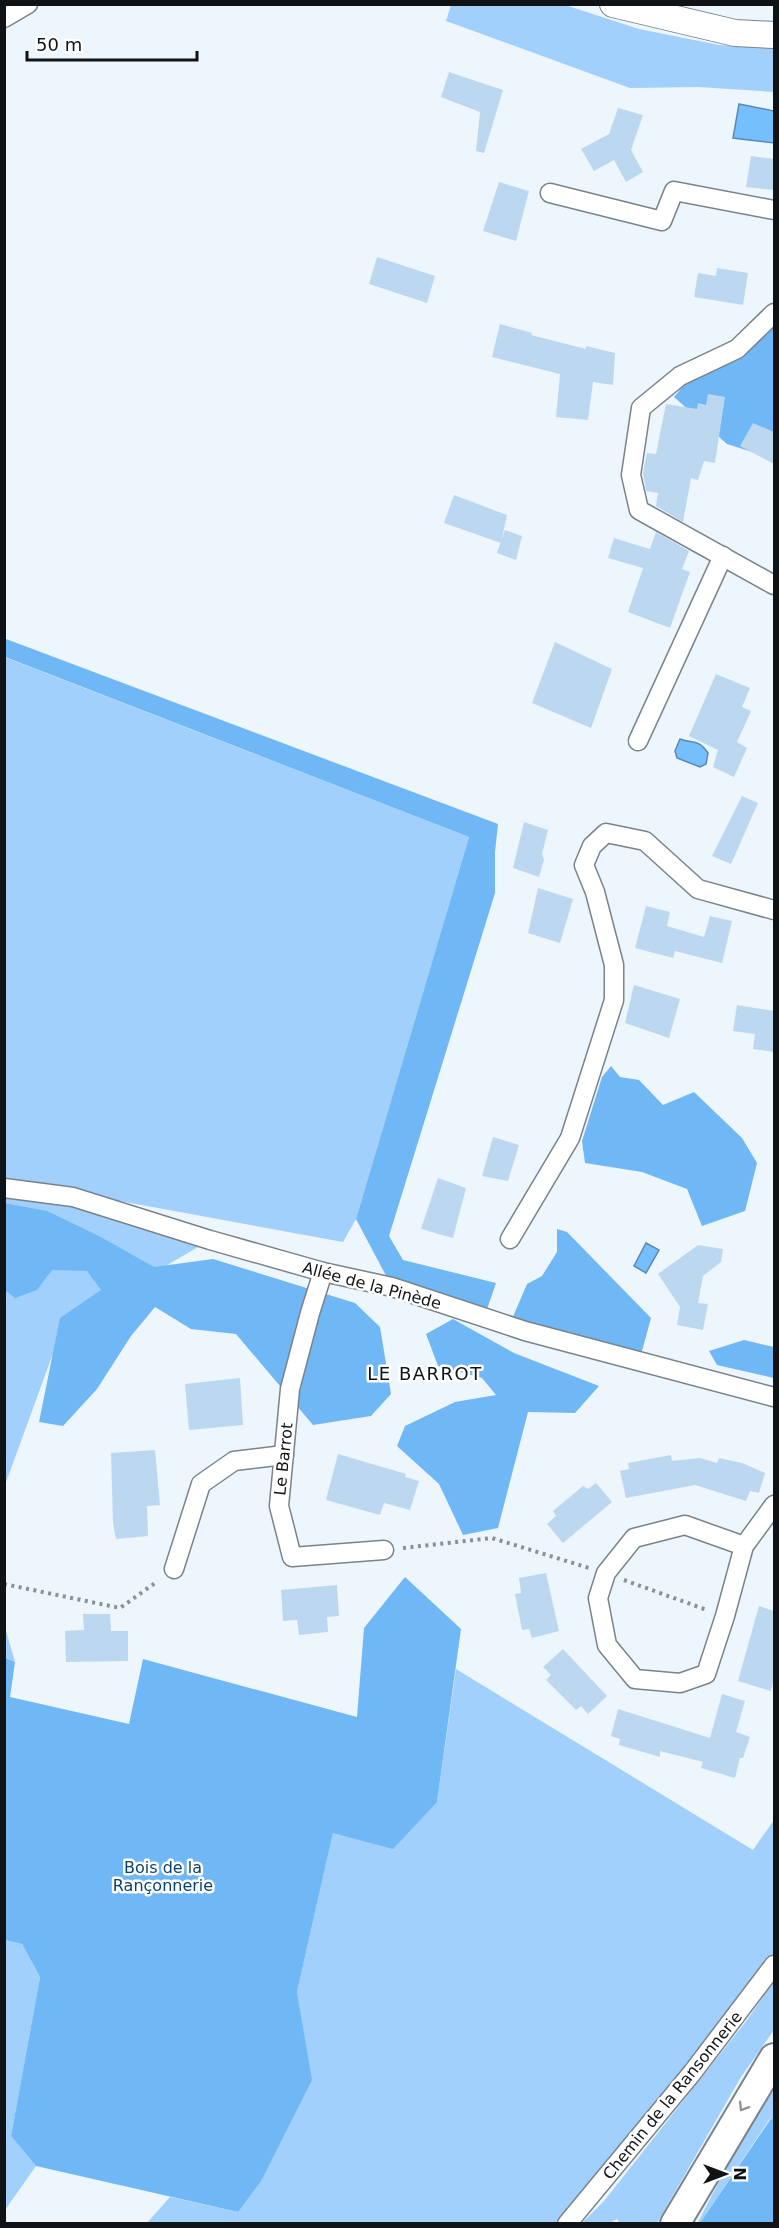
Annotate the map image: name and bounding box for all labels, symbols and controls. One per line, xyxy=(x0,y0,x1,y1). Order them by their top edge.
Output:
scale bar xyxy=(27,24,196,62)
text: 50 m xyxy=(36,34,82,55)
street label: Allée de la Pinède xyxy=(300,1258,443,1313)
district label: LE BARROT xyxy=(367,1363,483,1384)
street label: Le Barrot xyxy=(270,1422,297,1496)
park label: Bois de la Rançonnerie xyxy=(113,1858,213,1895)
street label: Chemin de la Ransonnerie xyxy=(599,2007,746,2183)
one-way arrow xyxy=(739,2101,751,2111)
north arrow xyxy=(695,2144,755,2204)
text: N xyxy=(730,2167,749,2181)

